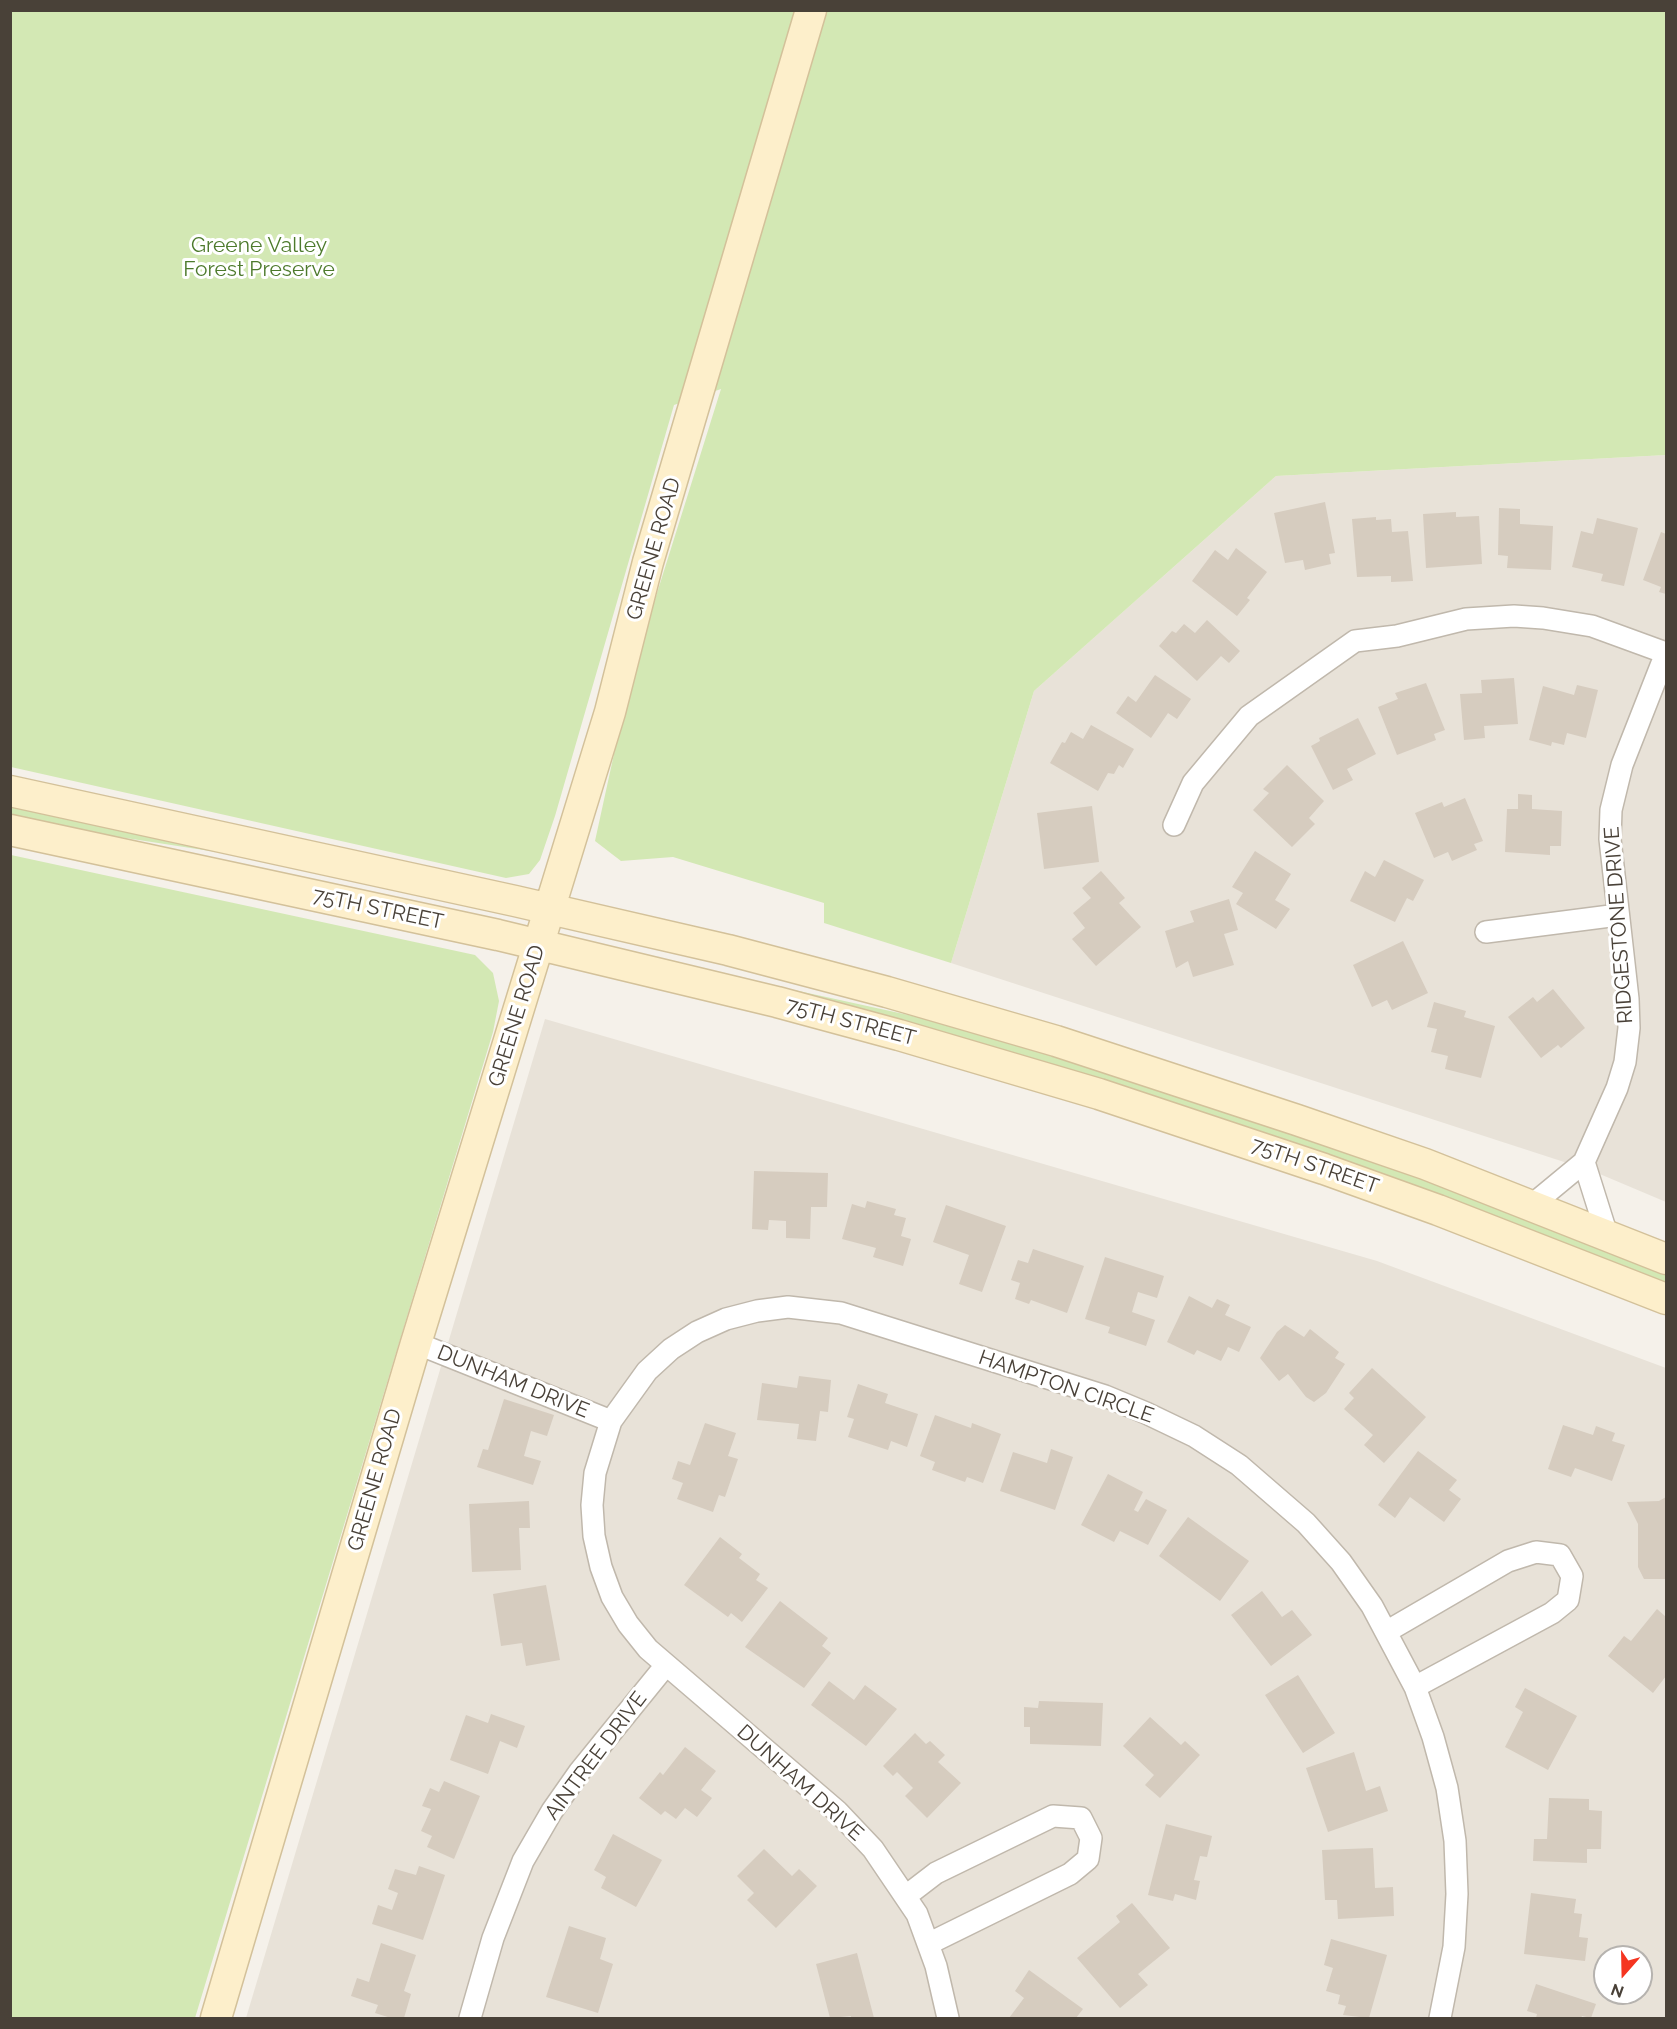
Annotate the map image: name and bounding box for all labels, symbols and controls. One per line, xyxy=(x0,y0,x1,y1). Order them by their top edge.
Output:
park label: Greene Valley Forest Preserve xyxy=(183,233,335,283)
street label: GREENE ROAD xyxy=(622,475,686,623)
street label: RIDGESTONE DRIVE xyxy=(1600,825,1638,1025)
street label: 75TH STREET xyxy=(310,883,446,935)
street label: GREENE ROAD xyxy=(483,942,551,1090)
street label: 75TH STREET xyxy=(783,993,919,1051)
street label: 75TH STREET xyxy=(1248,1132,1382,1200)
street label: DUNHAM DRIVE xyxy=(433,1340,593,1424)
street label: HAMPTON CIRCLE xyxy=(975,1345,1157,1429)
street label: GREENE ROAD xyxy=(343,1406,407,1554)
street label: AINTREE DRIVE xyxy=(540,1687,652,1825)
street label: DUNHAM DRIVE xyxy=(732,1720,868,1846)
north arrow xyxy=(1593,1945,1653,2005)
text: N xyxy=(1608,1979,1626,2002)

